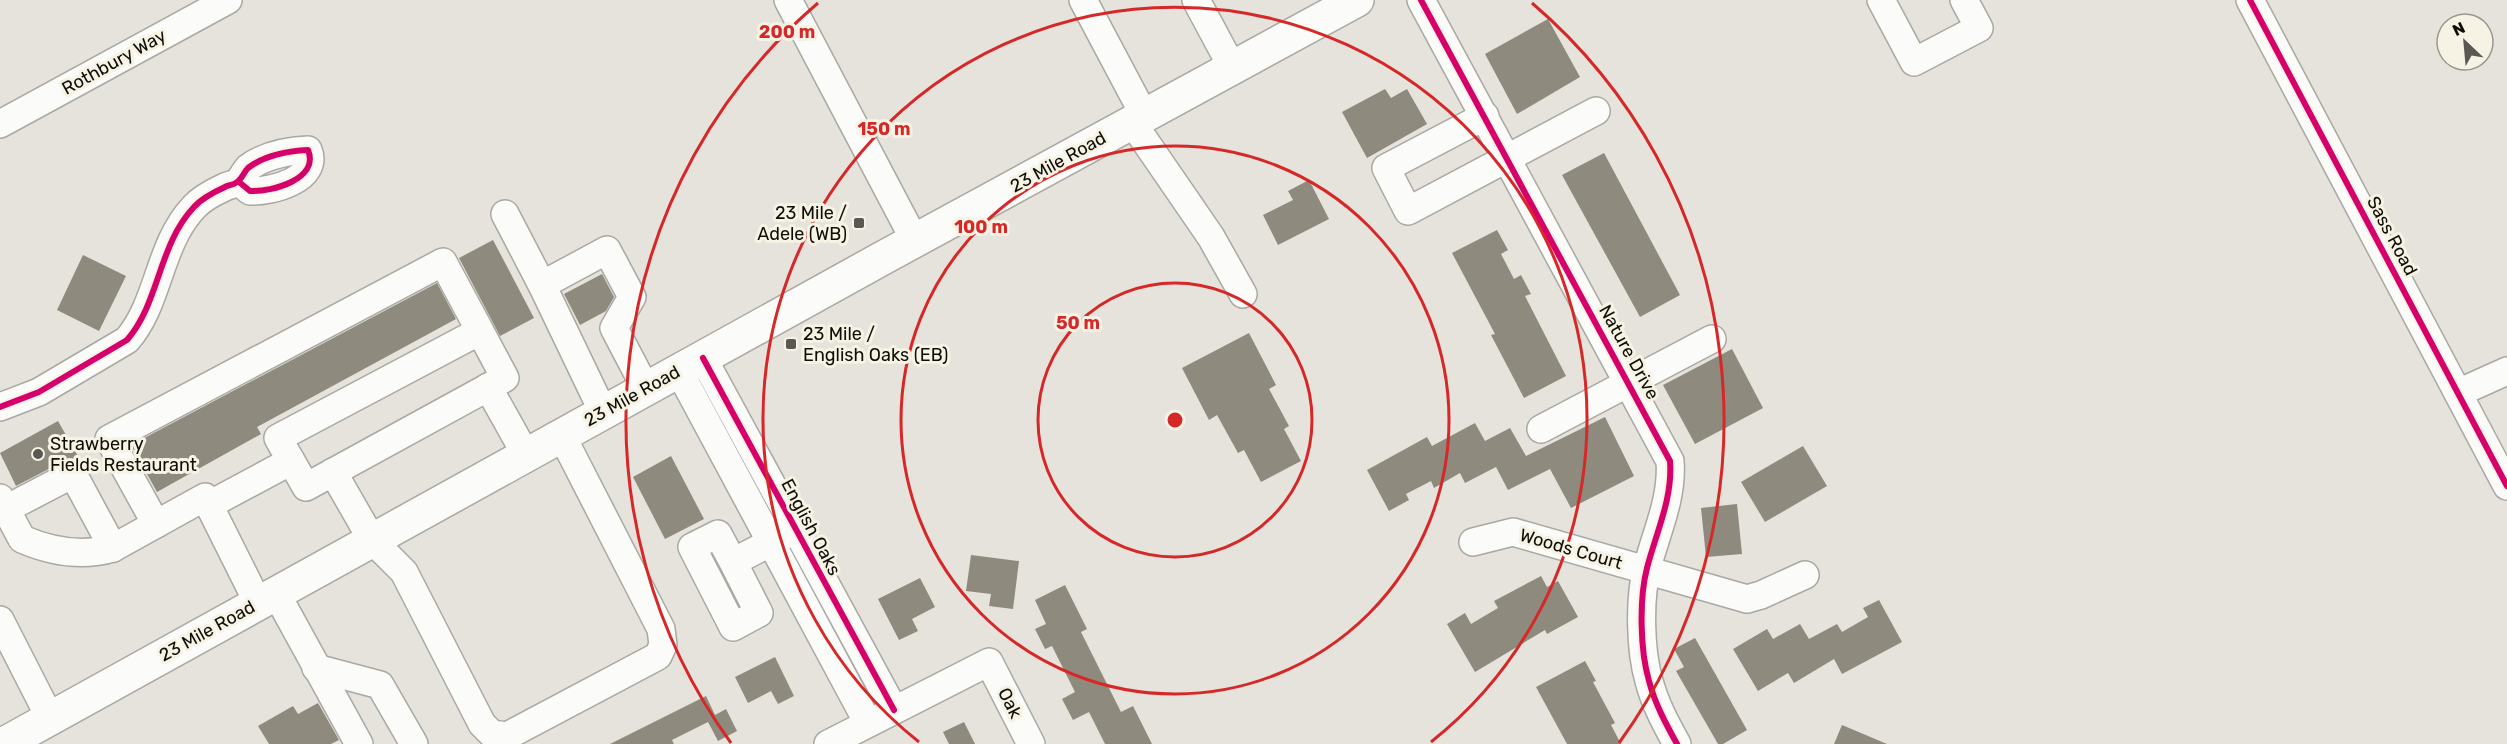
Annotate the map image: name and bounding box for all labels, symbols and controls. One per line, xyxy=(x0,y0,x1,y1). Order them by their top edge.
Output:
north arrow xyxy=(2435,12,2495,72)
text: N xyxy=(2449,18,2468,40)
text: 200 m xyxy=(759,21,815,43)
street label: Rothbury Way xyxy=(58,24,170,100)
text: 150 m xyxy=(857,118,911,140)
street label: 23 Mile Road xyxy=(1006,127,1110,197)
street label: Sass Road xyxy=(2362,193,2422,279)
place label: 23 Mile / Adele (WB) xyxy=(757,202,847,245)
marker: 23 Mile / Adele (WB) xyxy=(852,216,866,230)
text: 100 m xyxy=(954,216,1008,238)
street label: Nature Drive xyxy=(1594,301,1664,403)
text: 50 m xyxy=(1056,312,1100,334)
place label: 23 Mile / English Oaks (EB) xyxy=(803,323,948,366)
marker: 23 Mile / English Oaks (EB) xyxy=(784,337,798,351)
street label: 23 Mile Road xyxy=(580,361,684,431)
centre of rings xyxy=(1165,410,1185,430)
place label: Strawberry Fields Restaurant xyxy=(50,433,197,476)
marker: Strawberry Fields Restaurant xyxy=(31,447,45,461)
street label: English Oaks xyxy=(776,475,846,579)
street label: Woods Court xyxy=(1517,524,1625,574)
street label: 23 Mile Road xyxy=(155,596,259,666)
street label: Oak xyxy=(993,684,1027,723)

